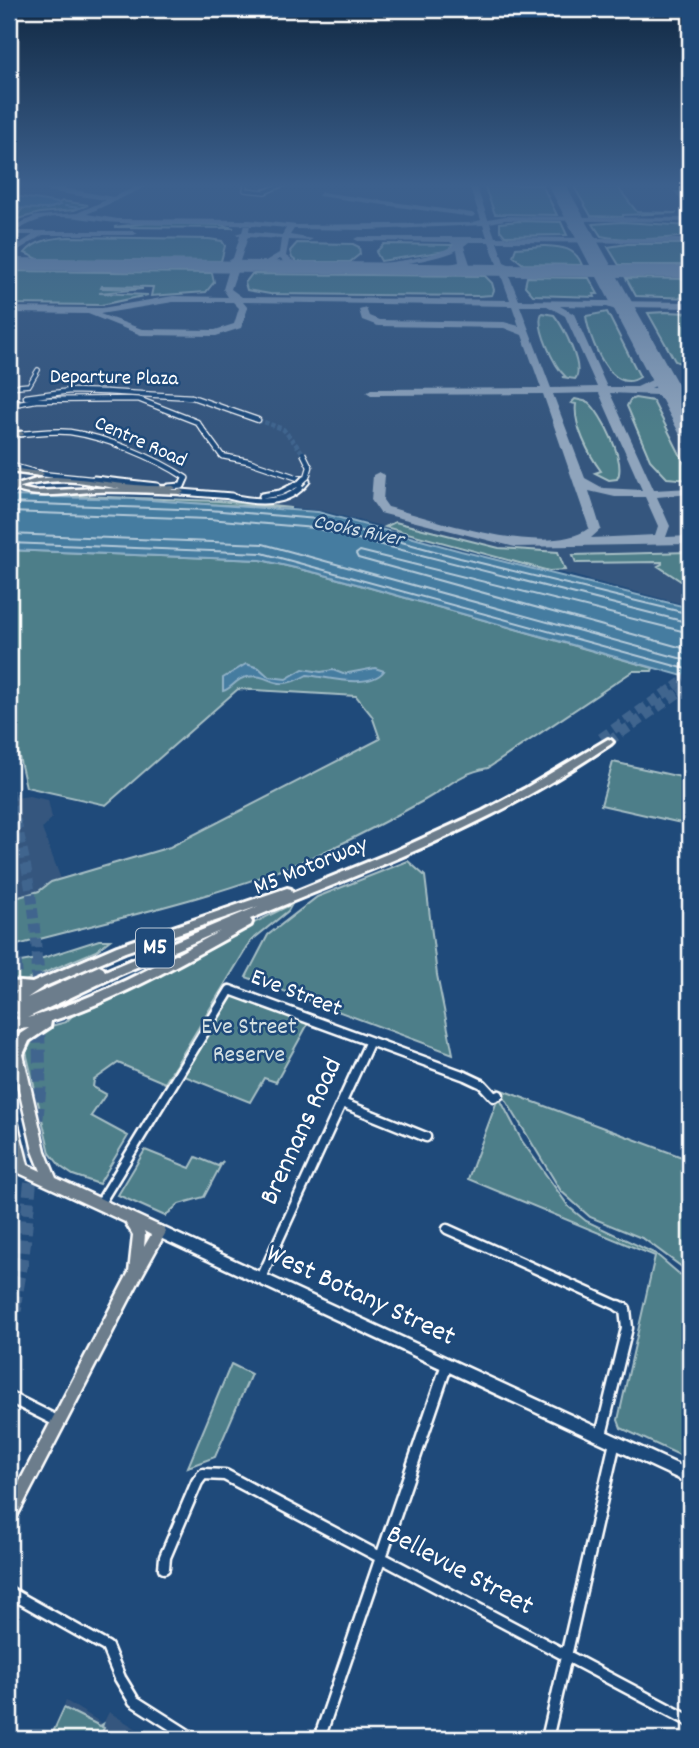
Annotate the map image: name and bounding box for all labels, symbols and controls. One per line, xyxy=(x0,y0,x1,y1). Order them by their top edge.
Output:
street label: Departure Plaza xyxy=(50,363,180,395)
street label: Centre Road xyxy=(89,409,191,477)
water label: Cooks River xyxy=(310,508,408,557)
street label: M5 Motorway xyxy=(249,828,374,905)
road number: M5 xyxy=(136,928,174,967)
street label: Eve Street xyxy=(245,961,347,1027)
park label: Eve Street Reserve xyxy=(201,1011,297,1073)
street label: Brennans Road xyxy=(251,1052,355,1212)
street label: West Botany Street xyxy=(259,1236,461,1358)
street label: Bellevue Street xyxy=(378,1516,540,1628)

